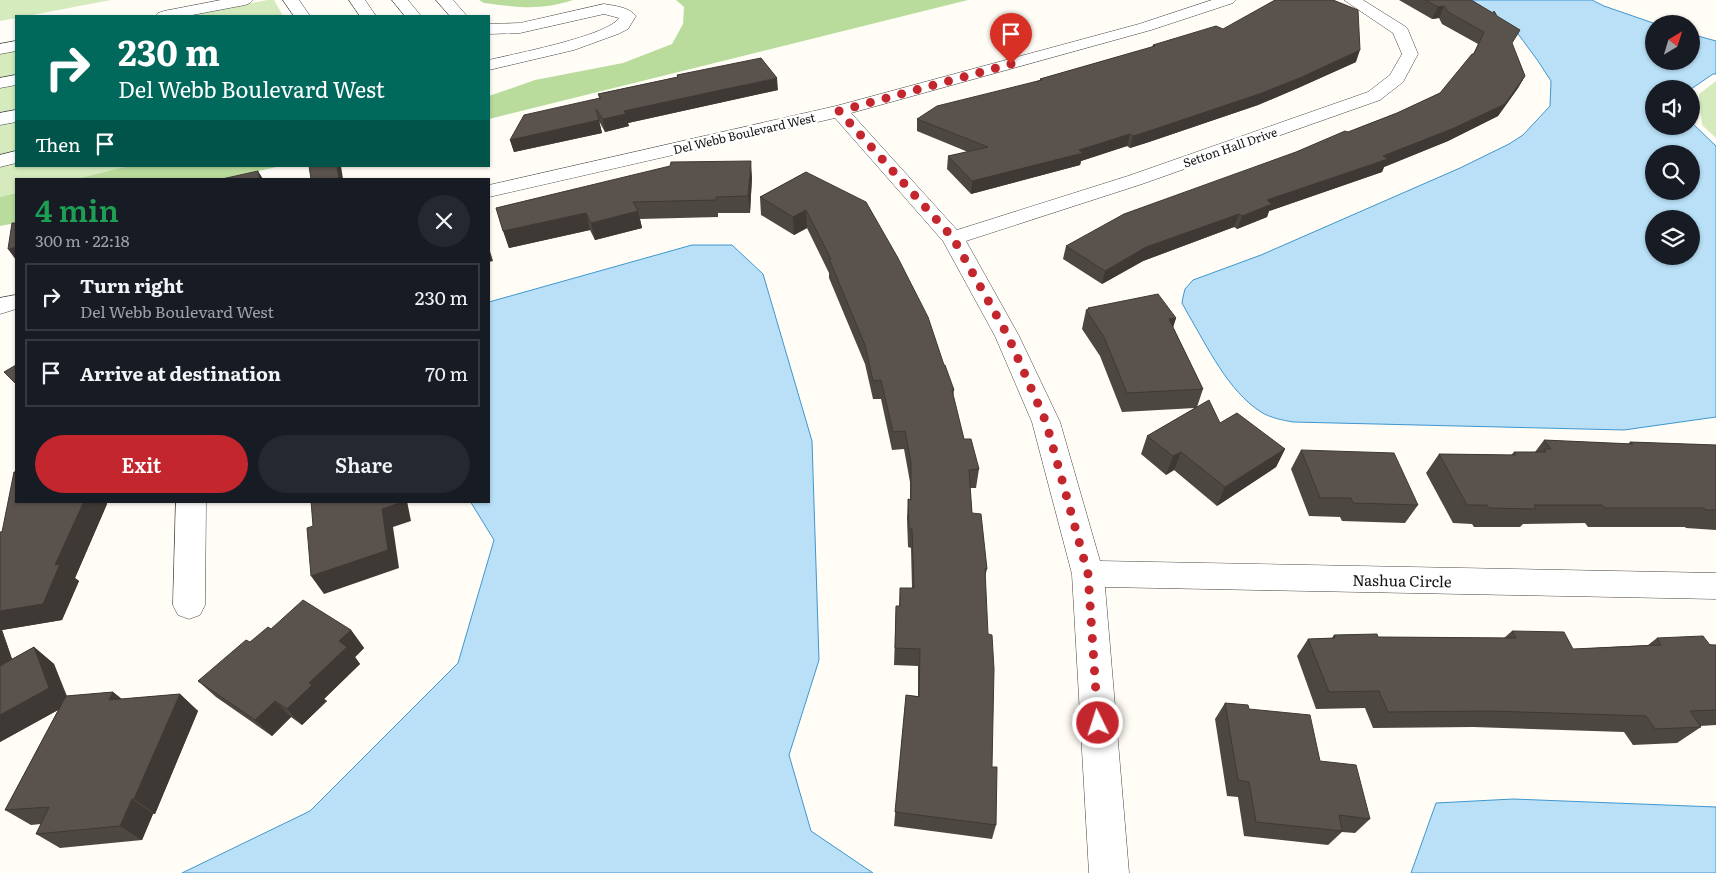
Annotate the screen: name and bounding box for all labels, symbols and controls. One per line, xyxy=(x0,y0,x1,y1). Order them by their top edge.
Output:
pin xyxy=(990,13,1032,64)
north arrow xyxy=(1645,15,1700,70)
map controls xyxy=(1645,15,1700,265)
icon: arrive xyxy=(997,20,1025,48)
text: 230 m xyxy=(118,25,220,77)
icon: right xyxy=(35,35,100,100)
text: Del Webb Boulevard West xyxy=(118,72,385,105)
button: sound xyxy=(1645,80,1700,135)
street label: Del Webb Boulevard West xyxy=(671,108,817,158)
street label: Setton Hall Drive xyxy=(1180,122,1280,172)
text: Then xyxy=(35,130,81,158)
icon: arrive xyxy=(91,130,119,158)
button: search xyxy=(1645,145,1700,200)
text: 4 min xyxy=(35,187,119,231)
button: close xyxy=(418,195,470,247)
button: layers xyxy=(1645,210,1700,265)
text: 300 m · 22:18 xyxy=(35,228,130,252)
text: Turn right xyxy=(80,271,184,299)
icon: right xyxy=(37,283,65,311)
text: 230 m xyxy=(415,283,468,311)
text: Del Webb Boulevard West xyxy=(80,299,274,323)
icon: arrive xyxy=(37,359,65,387)
text: Arrive at destination xyxy=(80,359,281,387)
text: 70 m xyxy=(425,359,468,387)
button: Exit xyxy=(35,435,248,493)
button: Share xyxy=(258,435,470,493)
street label: Nashua Circle xyxy=(1352,568,1452,592)
position arrow xyxy=(1071,696,1123,748)

